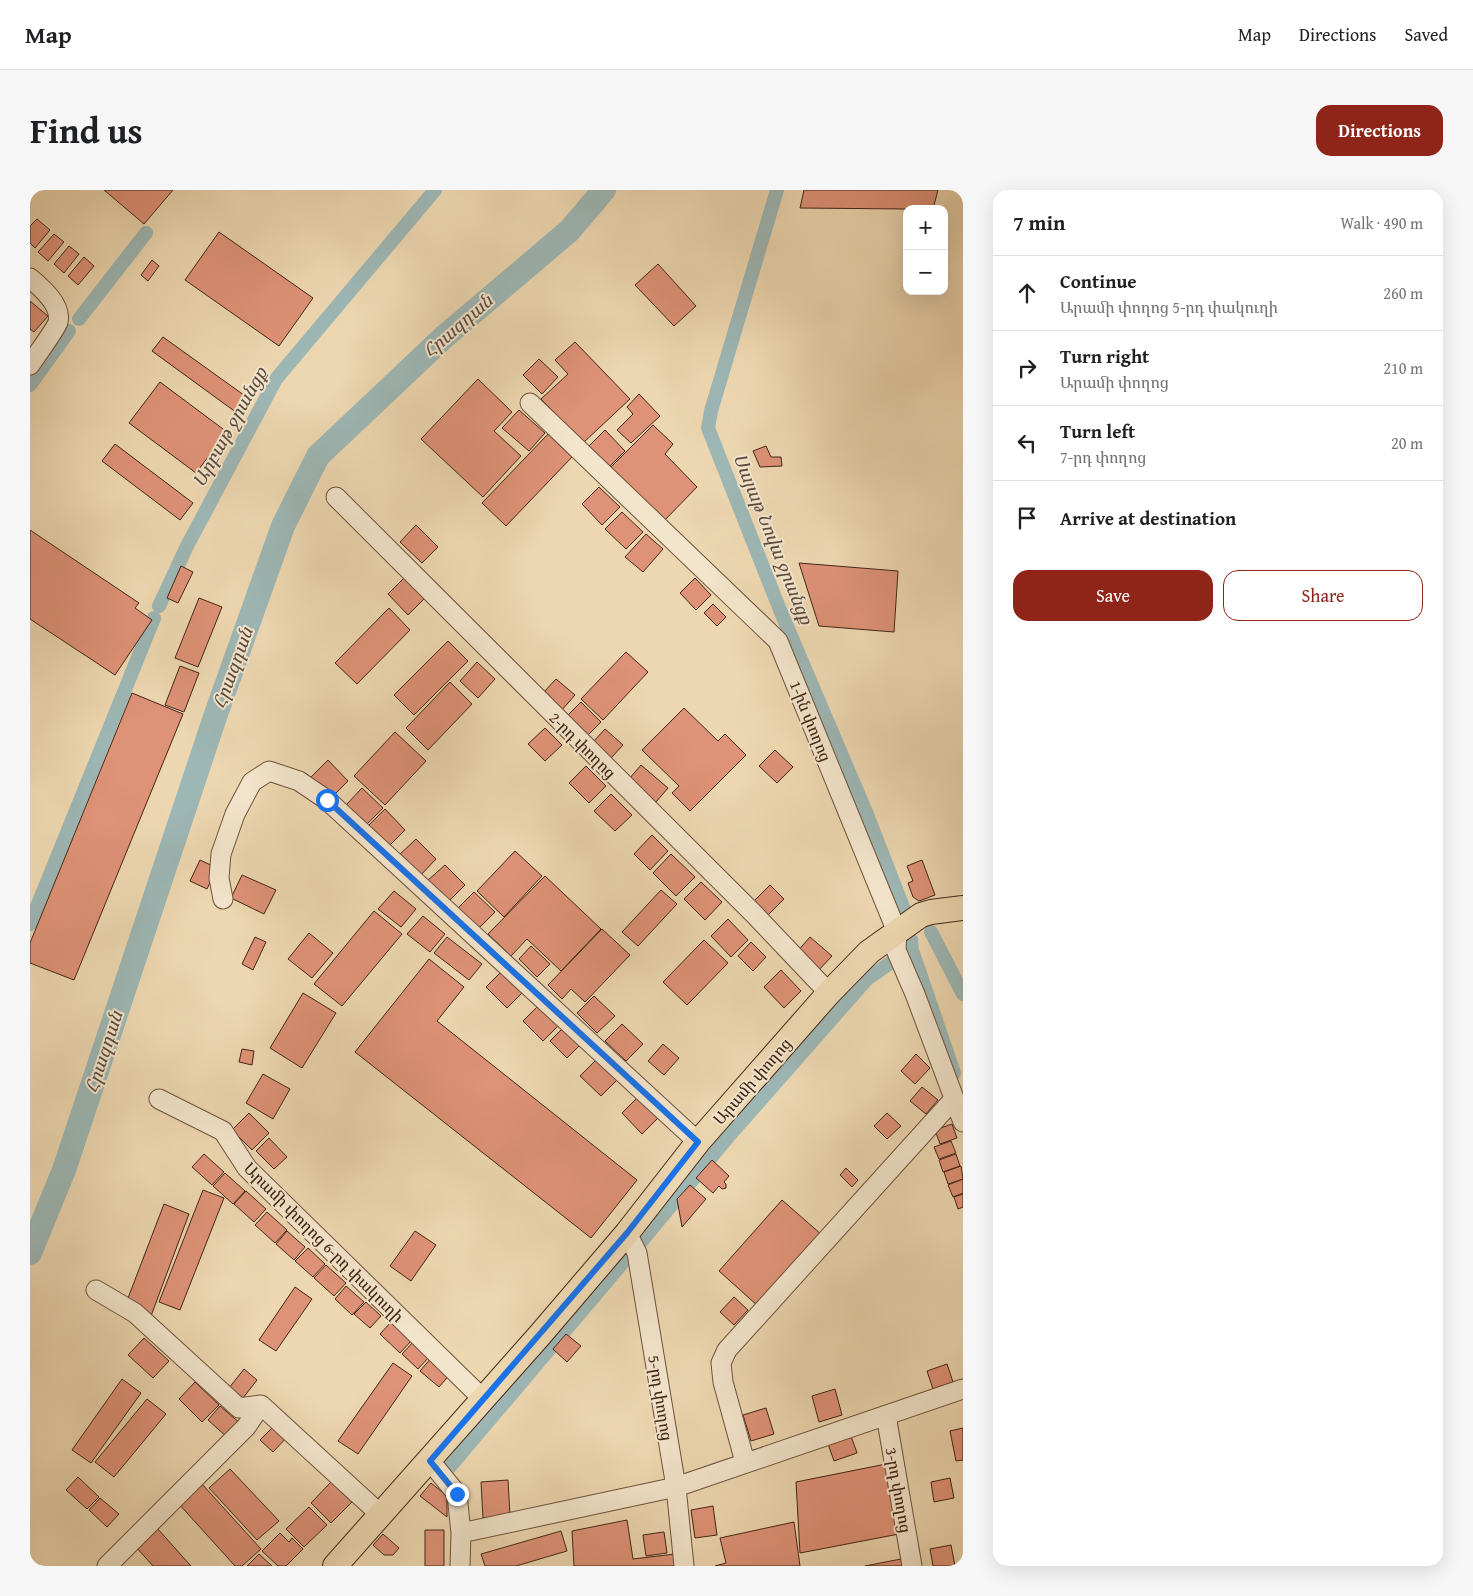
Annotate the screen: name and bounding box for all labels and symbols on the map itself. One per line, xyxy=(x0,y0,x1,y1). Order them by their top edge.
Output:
water label: Հրազդան xyxy=(417,287,499,364)
water label: Արբաթ ջրանցք xyxy=(185,361,274,492)
water label: Սայաթ Նովա ջրանցք xyxy=(727,449,821,630)
water label: Հրազդան xyxy=(205,623,260,712)
street label: 1-ին փողոց xyxy=(784,677,838,765)
street label: 2-րդ փողոց xyxy=(544,706,622,784)
route start xyxy=(316,789,339,812)
water label: Հրազդան xyxy=(78,1007,130,1096)
street label: Արամի փողոց xyxy=(707,1032,797,1130)
street label: Արամի փողոց 6-րդ փակուղի xyxy=(238,1156,410,1328)
street label: 5-րդ փողոց xyxy=(642,1354,680,1442)
street label: 3-րդ փողոց xyxy=(880,1445,918,1535)
route end xyxy=(446,1483,469,1506)

